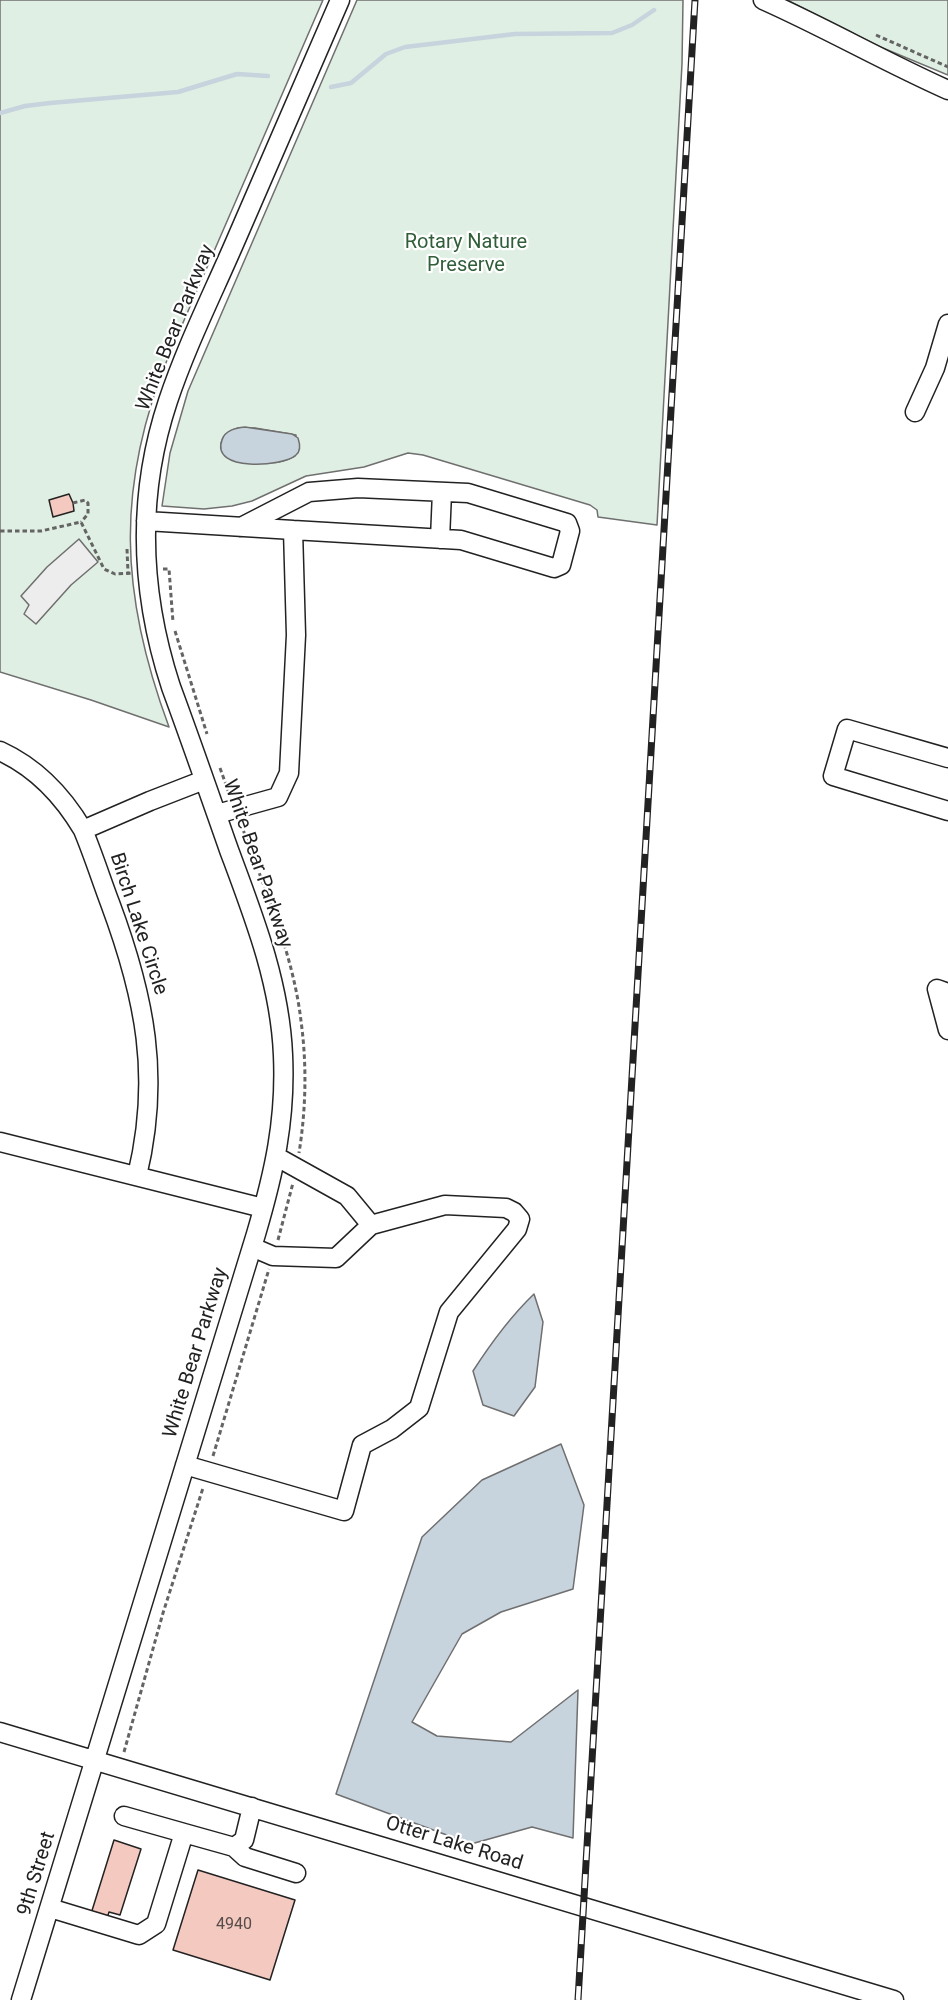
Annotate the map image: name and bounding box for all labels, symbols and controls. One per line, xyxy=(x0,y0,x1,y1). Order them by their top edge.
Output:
park label: Rotary Nature Preserve xyxy=(405,231,527,278)
street label: White Bear Parkway xyxy=(132,241,220,415)
street label: White Bear Parkway xyxy=(217,776,297,952)
street label: Birch Lake Circle xyxy=(104,850,172,998)
street label: White Bear Parkway xyxy=(159,1265,233,1441)
street label: Otter Lake Road xyxy=(382,1812,526,1876)
street label: 9th Street xyxy=(13,1829,61,1919)
house number: 4940 xyxy=(216,1915,252,1935)

